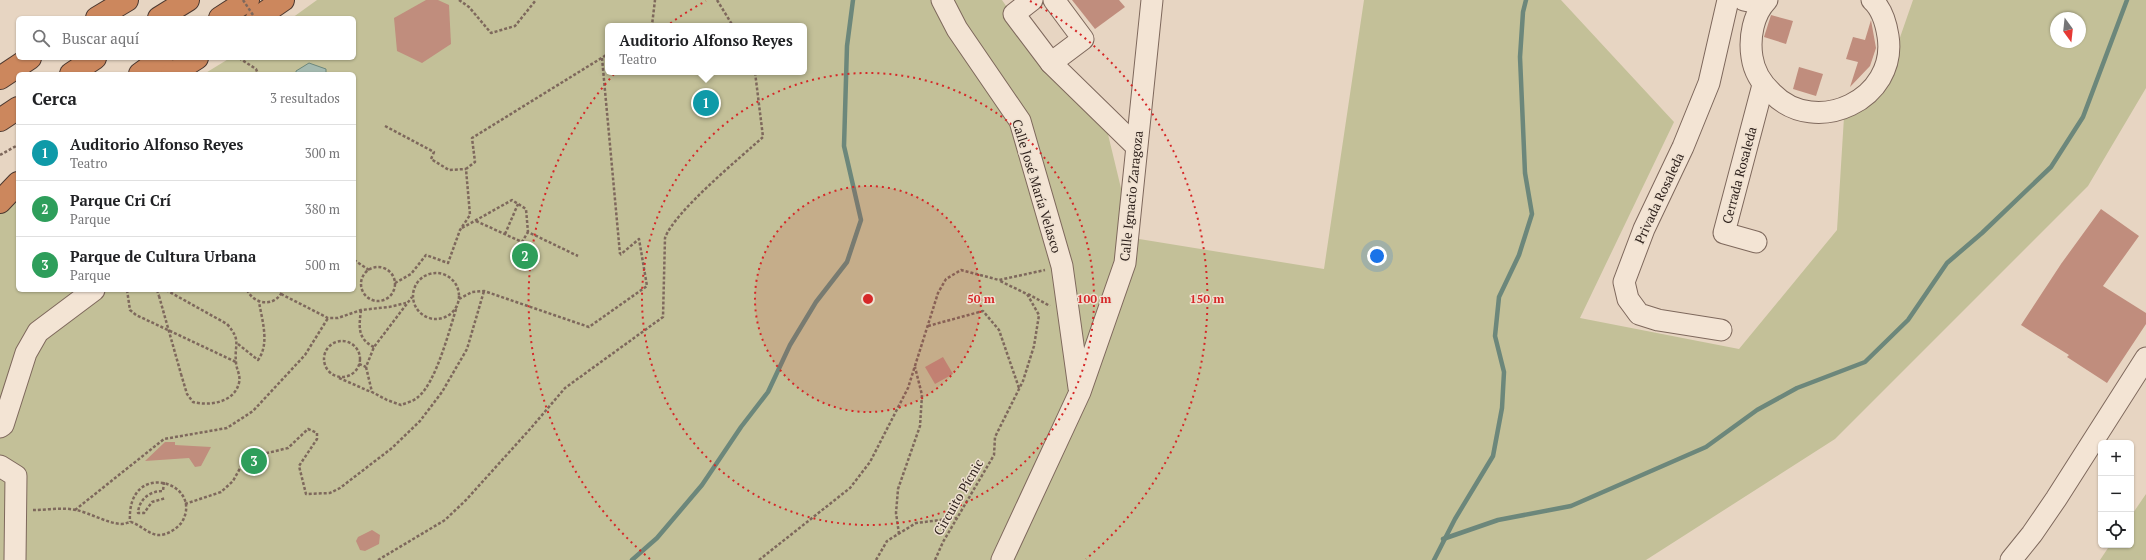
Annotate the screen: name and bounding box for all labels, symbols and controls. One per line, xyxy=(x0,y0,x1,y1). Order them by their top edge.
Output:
north arrow xyxy=(2050,12,2086,48)
search box xyxy=(16,16,356,60)
popup xyxy=(605,23,807,75)
icon: search xyxy=(30,27,52,49)
text: Buscar aquí xyxy=(62,28,139,48)
text: Auditorio Alfonso Reyes xyxy=(619,30,793,50)
text: Teatro xyxy=(619,50,657,68)
text: Cerca xyxy=(32,87,77,110)
pin: 1 xyxy=(693,88,719,118)
text: 3 resultados xyxy=(270,89,340,107)
street label: Calle José María Velasco xyxy=(1008,117,1066,255)
street label: Cerrada Rosaleda xyxy=(1717,124,1761,226)
street label: Calle Ignacio Zaragoza xyxy=(1115,129,1147,262)
text: Auditorio Alfonso Reyes xyxy=(70,134,243,154)
text: 1 xyxy=(41,144,49,162)
text: 300 m xyxy=(305,144,340,162)
street label: Privada Rosaleda xyxy=(1630,149,1688,246)
text: Teatro xyxy=(70,154,107,172)
text: Parque Cri Crí xyxy=(70,190,171,210)
text: 2 xyxy=(41,200,49,218)
text: 380 m xyxy=(305,200,340,218)
text: Parque xyxy=(70,210,110,228)
pin: 2 xyxy=(512,241,538,271)
text: Parque de Cultura Urbana xyxy=(70,246,256,266)
your location xyxy=(1367,246,1387,266)
text: 3 xyxy=(41,256,49,274)
text: 500 m xyxy=(305,256,340,274)
text: Parque xyxy=(70,266,110,284)
text: 50 m xyxy=(967,291,995,306)
text: 100 m xyxy=(1077,291,1111,306)
text: 150 m xyxy=(1190,291,1224,306)
centre of rings xyxy=(861,292,875,306)
map controls xyxy=(2098,440,2134,548)
button: + xyxy=(2098,440,2134,476)
pin: 3 xyxy=(241,446,267,476)
street label: Circuito Pícnic xyxy=(929,456,987,538)
button: − xyxy=(2098,476,2134,512)
button: locate xyxy=(2098,512,2134,548)

